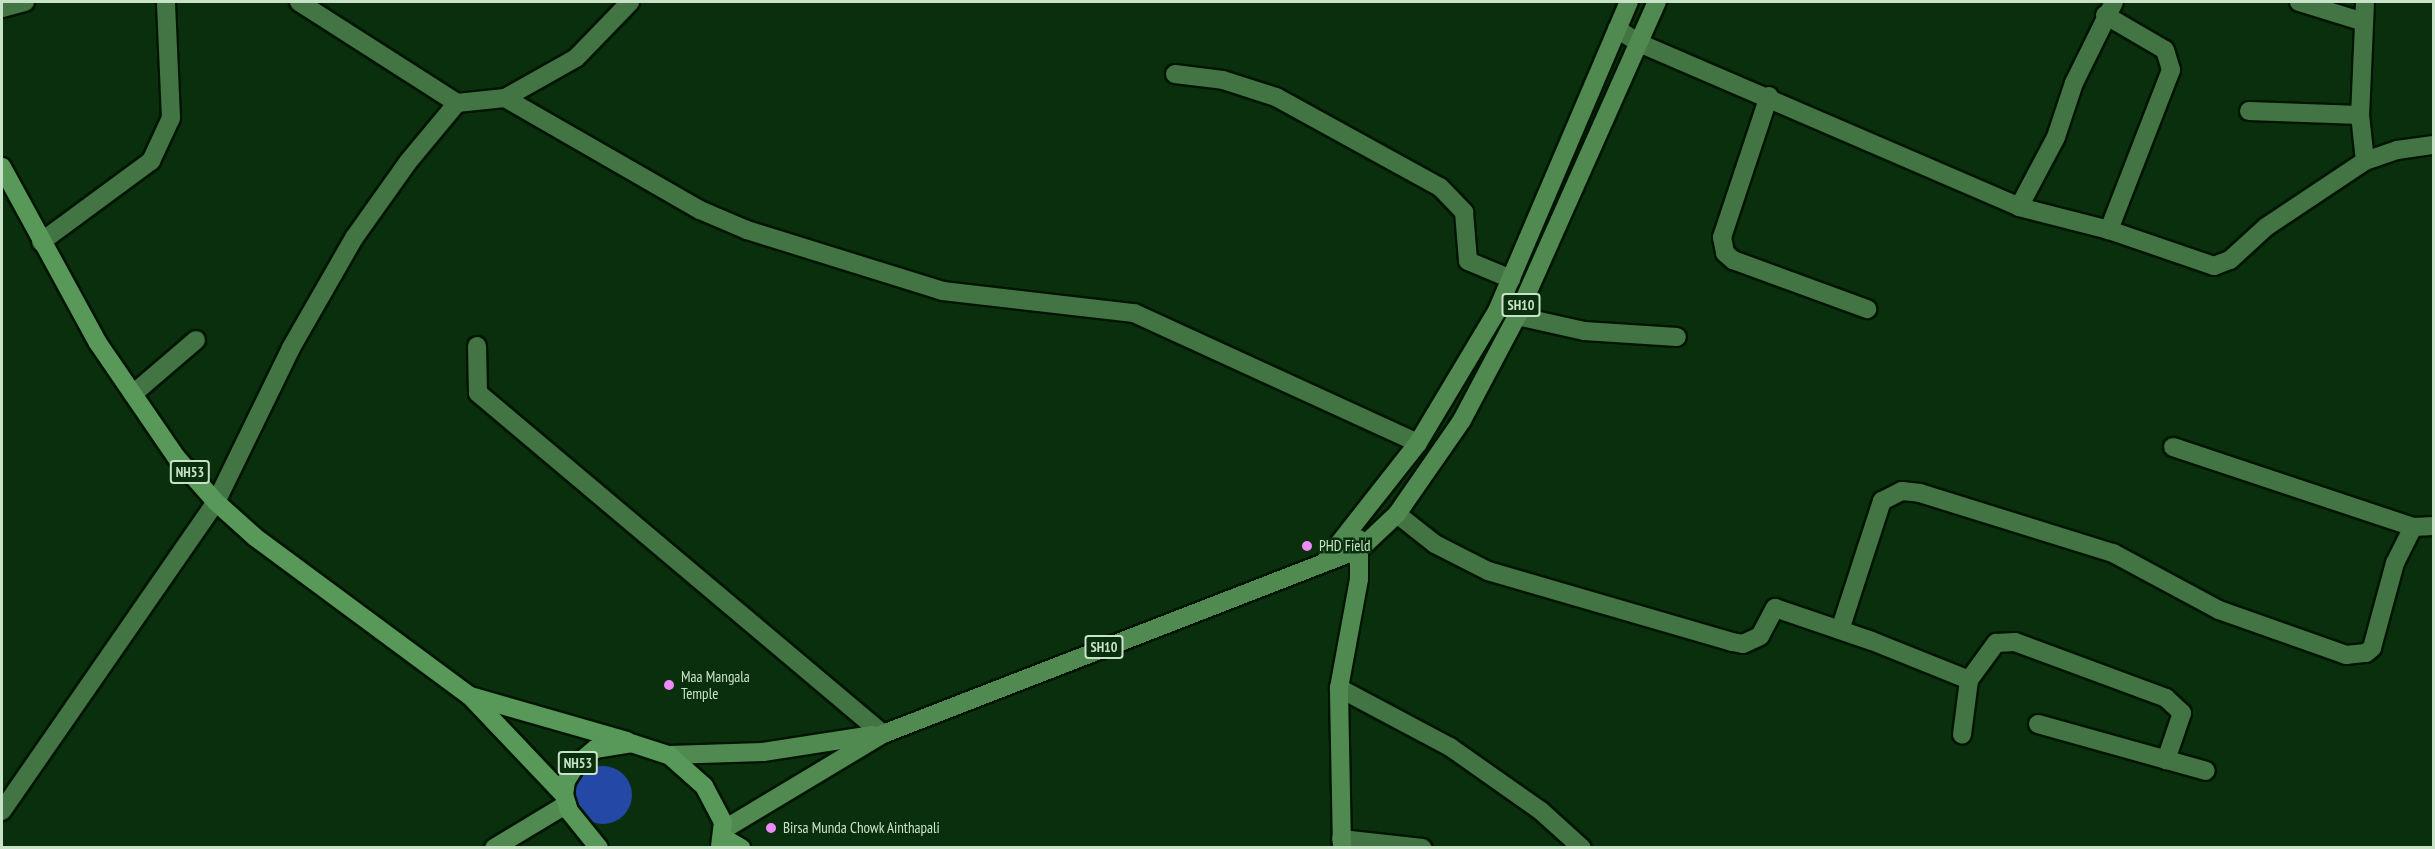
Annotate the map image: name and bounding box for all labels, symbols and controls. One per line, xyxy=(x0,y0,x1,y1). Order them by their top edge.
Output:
road number: SH10 xyxy=(1502,294,1540,316)
road number: NH53 xyxy=(169,461,211,483)
place label: PHD Field xyxy=(1319,537,1370,555)
marker: PHD Field xyxy=(1300,539,1314,553)
road number: SH10 xyxy=(1084,636,1124,658)
place label: Maa Mangala Temple xyxy=(681,667,750,702)
marker: Maa Mangala Temple xyxy=(662,678,676,692)
road number: NH53 xyxy=(557,752,599,774)
place label: Birsa Munda Chowk Ainthapali xyxy=(783,819,941,837)
marker: Birsa Munda Chowk Ainthapali xyxy=(764,821,778,835)

